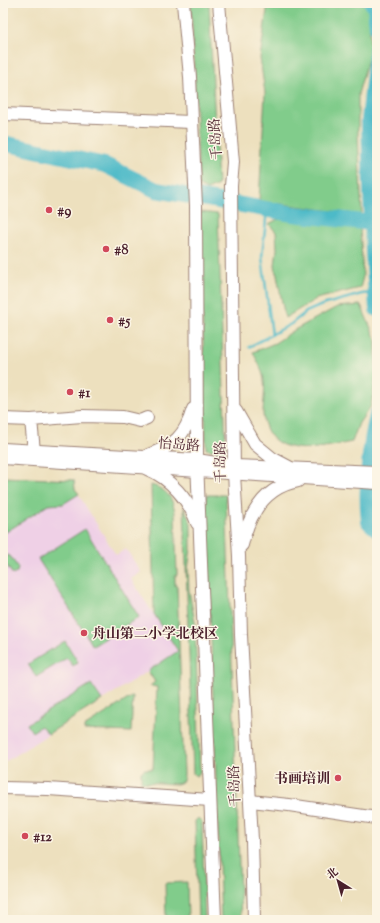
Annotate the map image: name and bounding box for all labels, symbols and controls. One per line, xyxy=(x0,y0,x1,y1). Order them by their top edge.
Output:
street label: 千岛路 xyxy=(206,117,228,161)
place label: #9 xyxy=(57,202,71,222)
marker: #9 xyxy=(44,205,54,215)
place label: #8 xyxy=(114,241,128,261)
marker: #8 xyxy=(101,244,111,254)
place label: #5 xyxy=(118,312,130,332)
marker: #5 xyxy=(105,315,115,325)
place label: #1 xyxy=(78,384,90,404)
marker: #1 xyxy=(65,387,75,397)
street label: 怡岛路 xyxy=(157,435,201,457)
street label: 千岛路 xyxy=(212,441,232,483)
place label: 舟山第二小学北校区 xyxy=(92,625,218,645)
marker: 舟山第二小学北校区 xyxy=(79,628,89,638)
street label: 千岛路 xyxy=(225,764,247,807)
place label: 书画培训 xyxy=(274,770,330,790)
marker: 书画培训 xyxy=(333,773,343,783)
place label: #12 xyxy=(33,828,52,848)
marker: #12 xyxy=(20,831,30,841)
north arrow xyxy=(318,861,358,901)
text: 北 xyxy=(323,864,342,884)

